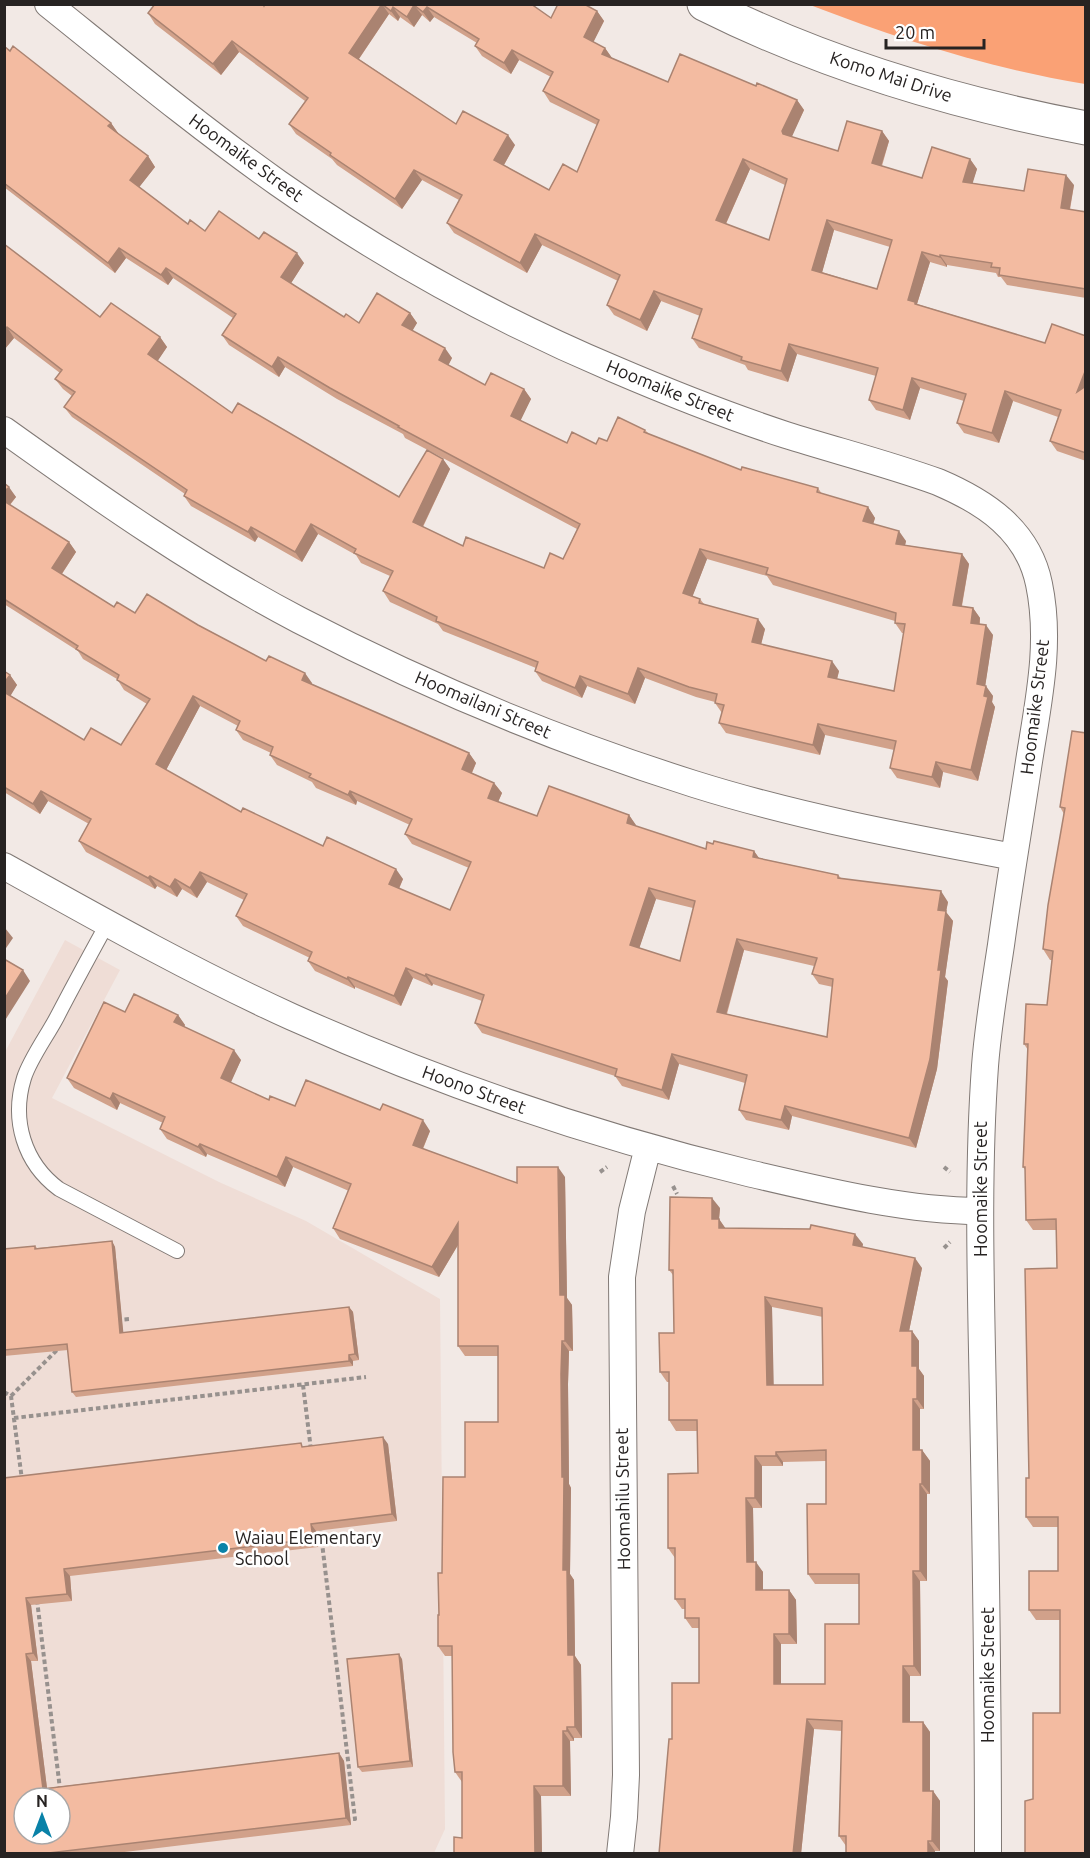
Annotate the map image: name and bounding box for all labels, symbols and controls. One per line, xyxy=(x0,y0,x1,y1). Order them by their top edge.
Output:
scale bar xyxy=(886,12,984,50)
text: 20 m xyxy=(895,22,935,42)
street label: Komo Mai Drive xyxy=(828,47,955,105)
street label: Hoomaike Street xyxy=(186,109,307,205)
street label: Hoomaike Street xyxy=(604,355,737,425)
street label: Hoomaike Street xyxy=(1016,638,1052,776)
street label: Hoomailani Street xyxy=(412,666,554,742)
street label: Hoono Street xyxy=(420,1061,529,1117)
street label: Hoomaike Street xyxy=(970,1121,990,1257)
street label: Hoomahilu Street xyxy=(611,1428,633,1570)
place label: Waiau Elementary School xyxy=(235,1527,382,1568)
marker: Waiau Elementary School xyxy=(216,1541,230,1555)
street label: Hoomaike Street xyxy=(977,1607,997,1743)
north arrow xyxy=(12,1786,72,1846)
text: N xyxy=(36,1792,48,1810)

